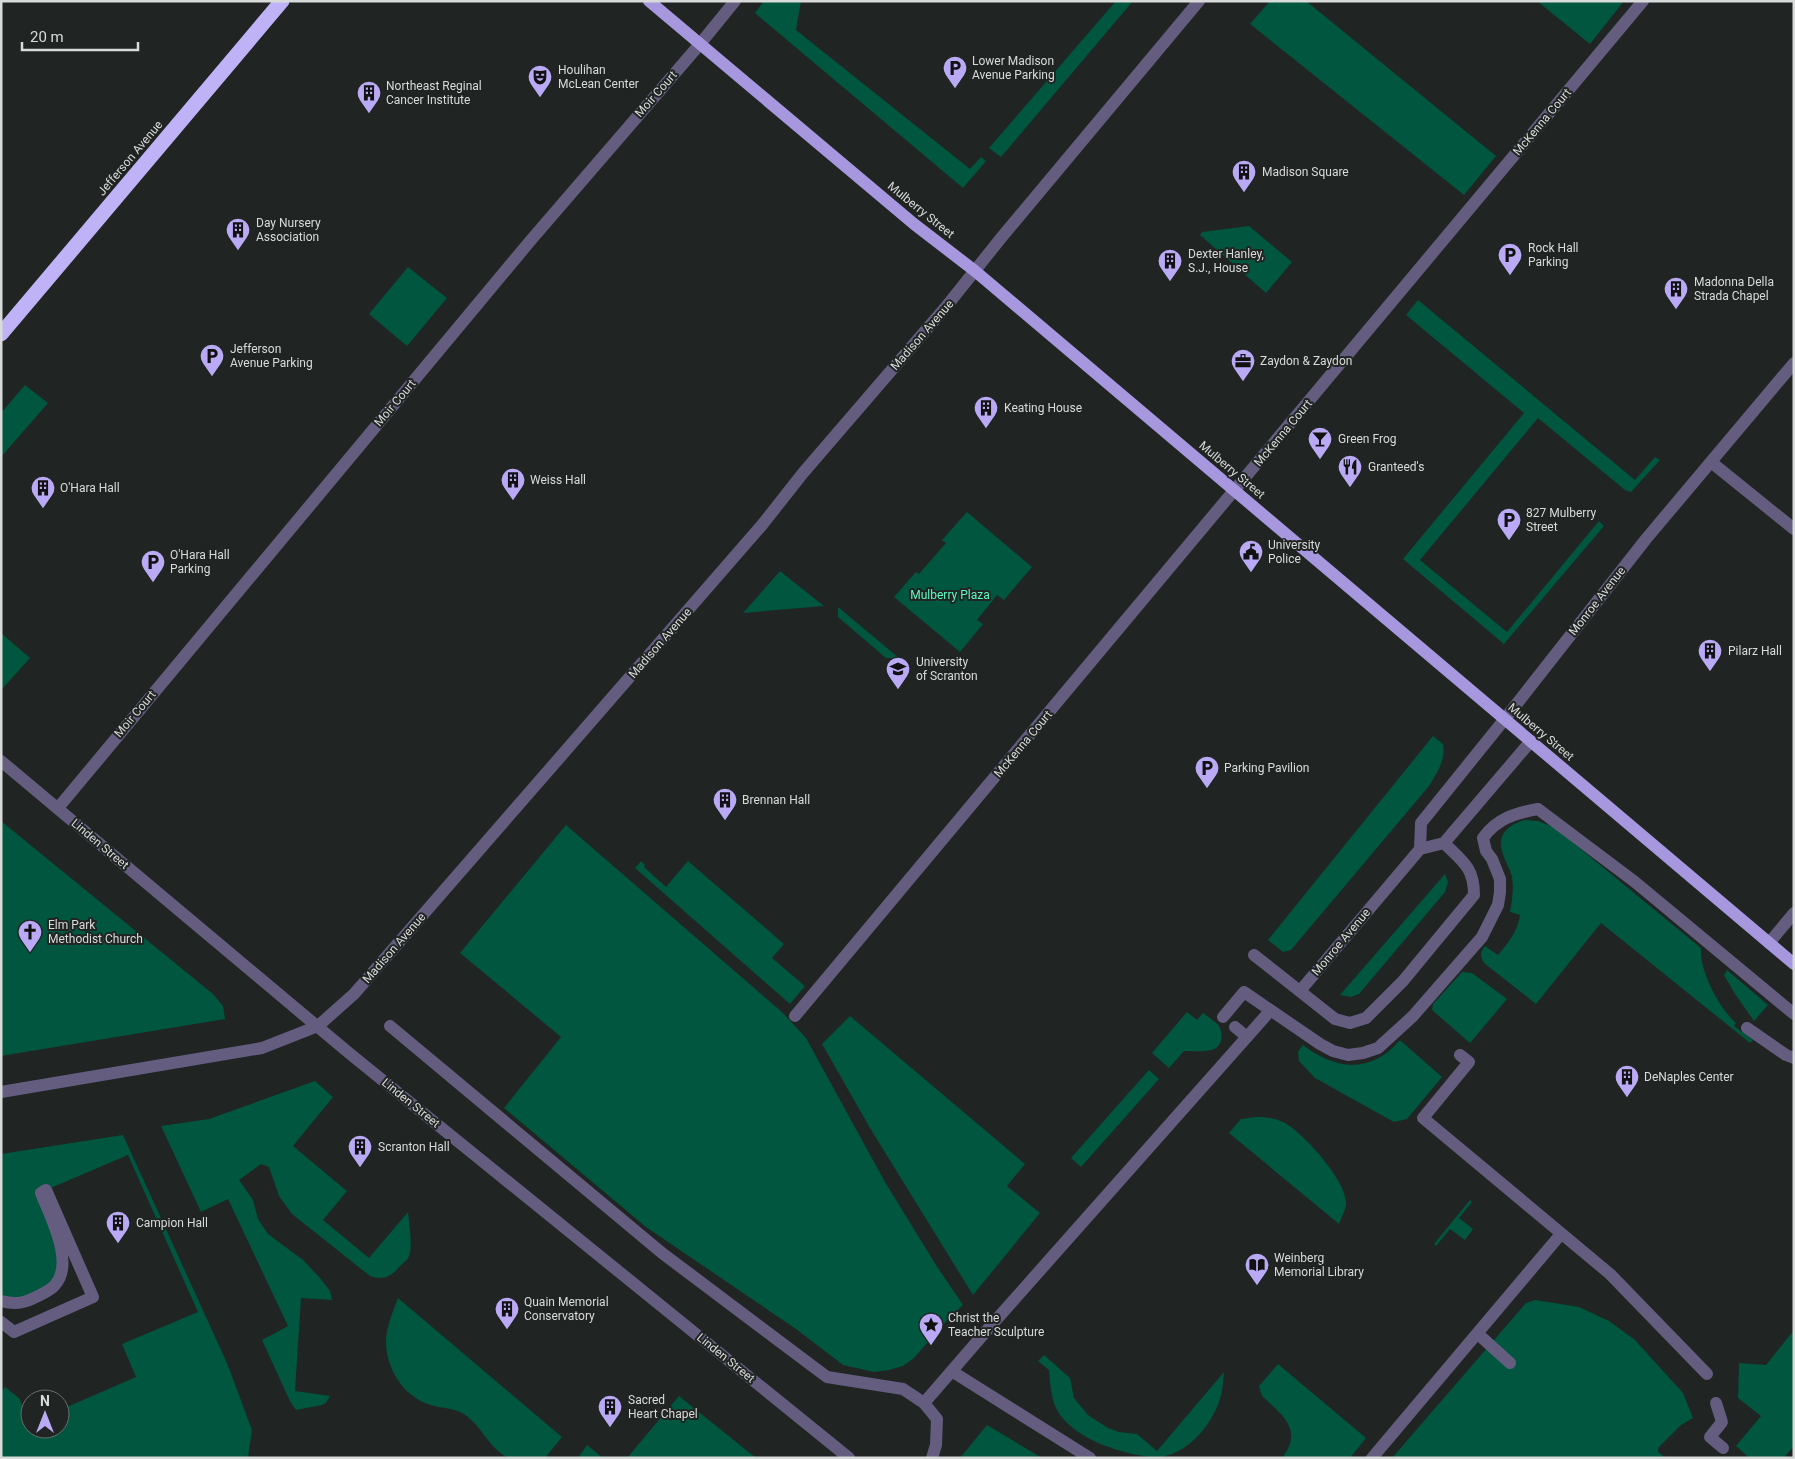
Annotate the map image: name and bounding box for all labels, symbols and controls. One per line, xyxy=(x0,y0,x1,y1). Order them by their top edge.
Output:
scale bar xyxy=(22,20,139,52)
text: 20 m xyxy=(30,28,64,46)
place label: Lower Madison Avenue Parking xyxy=(972,54,1055,82)
parking icon: Lower Madison Avenue Parking xyxy=(942,55,968,89)
place label: Houlihan McLean Center xyxy=(558,63,639,91)
theatre icon: Houlihan McLean Center xyxy=(527,64,553,98)
street label: Moir Court xyxy=(632,68,680,120)
place label: Northeast Reginal Cancer Institute xyxy=(386,79,482,107)
building icon: Northeast Reginal Cancer Institute xyxy=(356,80,382,114)
street label: McKenna Court xyxy=(1510,86,1574,158)
street label: Jefferson Avenue xyxy=(95,118,165,198)
building icon: Madison Square xyxy=(1231,159,1257,193)
place label: Madison Square xyxy=(1262,165,1349,179)
street label: Mulberry Street xyxy=(885,179,957,241)
place label: Day Nursery Association xyxy=(256,216,321,244)
building icon: Day Nursery Association xyxy=(225,217,251,251)
place label: Rock Hall Parking xyxy=(1528,241,1579,269)
parking icon: Rock Hall Parking xyxy=(1497,242,1523,276)
place label: Dexter Hanley, S.J., House xyxy=(1188,247,1264,275)
building icon: Dexter Hanley, S.J., House xyxy=(1157,248,1183,282)
place label: Madonna Della Strada Chapel xyxy=(1694,275,1774,303)
building icon: Madonna Della Strada Chapel xyxy=(1663,276,1689,310)
street label: Madison Avenue xyxy=(888,297,956,373)
place label: Jefferson Avenue Parking xyxy=(230,342,313,370)
parking icon: Jefferson Avenue Parking xyxy=(199,343,225,377)
office icon: Zaydon & Zaydon xyxy=(1230,348,1256,382)
place label: Zaydon & Zaydon xyxy=(1260,354,1352,368)
street label: Moir Court xyxy=(371,377,419,429)
building icon: Keating House xyxy=(973,395,999,429)
street label: McKenna Court xyxy=(1251,397,1315,469)
place label: Keating House xyxy=(1004,401,1082,415)
bar icon: Green Frog xyxy=(1307,426,1333,460)
place label: Green Frog xyxy=(1338,432,1396,446)
street label: Mulberry Street xyxy=(1196,438,1268,502)
restaurant icon: Granteed's xyxy=(1337,454,1363,488)
place label: Granteed's xyxy=(1368,460,1424,474)
building icon: Weiss Hall xyxy=(500,467,526,501)
place label: Weiss Hall xyxy=(530,473,586,487)
building icon: O'Hara Hall xyxy=(30,475,56,509)
place label: O'Hara Hall xyxy=(60,481,120,495)
place label: 827 Mulberry Street xyxy=(1526,506,1597,534)
parking icon: 827 Mulberry Street xyxy=(1496,507,1522,541)
place label: University Police xyxy=(1268,538,1321,566)
public building icon: University Police xyxy=(1238,539,1264,573)
place label: O'Hara Hall Parking xyxy=(170,548,230,576)
parking icon: O'Hara Hall Parking xyxy=(140,549,166,583)
street label: Monroe Avenue xyxy=(1566,564,1628,638)
park label: Mulberry Plaza xyxy=(910,588,990,602)
street label: Madison Avenue xyxy=(626,605,694,681)
building icon: Pilarz Hall xyxy=(1697,638,1723,672)
place label: Pilarz Hall xyxy=(1728,644,1782,658)
place label: University of Scranton xyxy=(916,655,978,683)
school or university icon: University of Scranton xyxy=(885,656,911,690)
street label: Moir Court xyxy=(111,688,159,740)
street label: Mulberry Street xyxy=(1505,700,1577,764)
street label: McKenna Court xyxy=(991,708,1055,780)
parking icon: Parking Pavilion xyxy=(1194,755,1220,789)
place label: Parking Pavilion xyxy=(1224,761,1309,775)
building icon: Brennan Hall xyxy=(712,787,738,821)
place label: Brennan Hall xyxy=(742,793,810,807)
street label: Linden Street xyxy=(69,816,132,872)
street label: Monroe Avenue xyxy=(1309,906,1373,978)
street label: Madison Avenue xyxy=(360,910,428,986)
place label: Elm Park Methodist Church xyxy=(48,918,143,946)
church icon: Elm Park Methodist Church xyxy=(17,919,43,953)
building icon: DeNaples Center xyxy=(1614,1064,1640,1098)
place label: DeNaples Center xyxy=(1644,1070,1734,1084)
street label: Linden Street xyxy=(379,1075,443,1131)
building icon: Scranton Hall xyxy=(347,1134,373,1168)
place label: Scranton Hall xyxy=(378,1140,450,1154)
building icon: Campion Hall xyxy=(105,1210,131,1244)
place label: Campion Hall xyxy=(136,1216,208,1230)
place label: Weinberg Memorial Library xyxy=(1274,1251,1364,1279)
library icon: Weinberg Memorial Library xyxy=(1244,1252,1270,1286)
place label: Quain Memorial Conservatory xyxy=(524,1295,609,1323)
building icon: Quain Memorial Conservatory xyxy=(494,1296,520,1330)
place label: Christ the Teacher Sculpture xyxy=(948,1311,1044,1339)
place icon: Christ the Teacher Sculpture xyxy=(918,1312,944,1346)
street label: Linden Street xyxy=(694,1330,758,1386)
north arrow xyxy=(20,1389,70,1439)
text: N xyxy=(40,1393,50,1409)
place label: Sacred Heart Chapel xyxy=(628,1393,698,1421)
building icon: Sacred Heart Chapel xyxy=(597,1394,623,1428)

